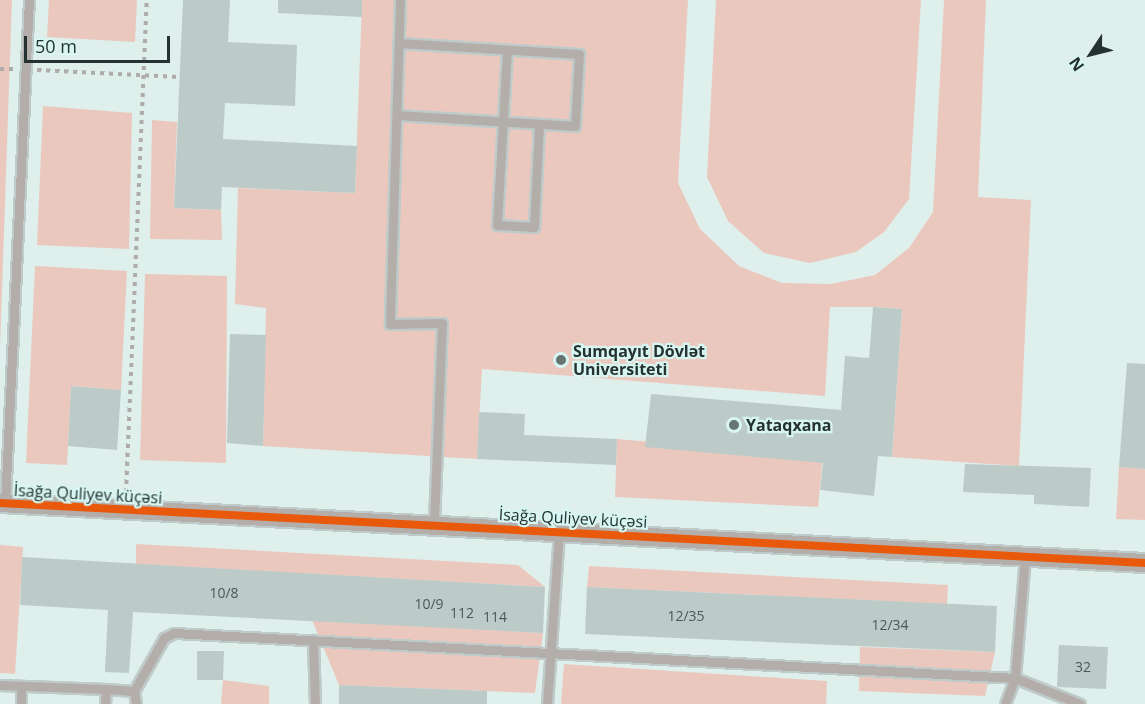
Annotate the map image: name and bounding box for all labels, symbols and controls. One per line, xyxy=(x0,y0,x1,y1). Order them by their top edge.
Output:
scale bar xyxy=(27,24,172,62)
north arrow xyxy=(1061,24,1121,84)
text: 50 m xyxy=(35,34,77,58)
text: N xyxy=(1064,53,1089,76)
place label: Sumqayıt Dövlət Universiteti xyxy=(573,341,705,379)
marker: Sumqayıt Dövlət Universiteti xyxy=(554,353,568,367)
place label: Yataqxana xyxy=(746,415,831,435)
marker: Yataqxana xyxy=(727,418,741,432)
street label: İsağa Quliyev küçəsi xyxy=(13,481,163,507)
street label: İsağa Quliyev küçəsi xyxy=(498,505,648,531)
house number: 10/8 xyxy=(209,585,239,601)
house number: 10/9 xyxy=(414,596,444,612)
house number: 112 xyxy=(450,605,474,621)
house number: 12/35 xyxy=(667,608,705,624)
house number: 114 xyxy=(483,609,507,625)
house number: 12/34 xyxy=(871,617,909,633)
house number: 32 xyxy=(1075,659,1091,675)

